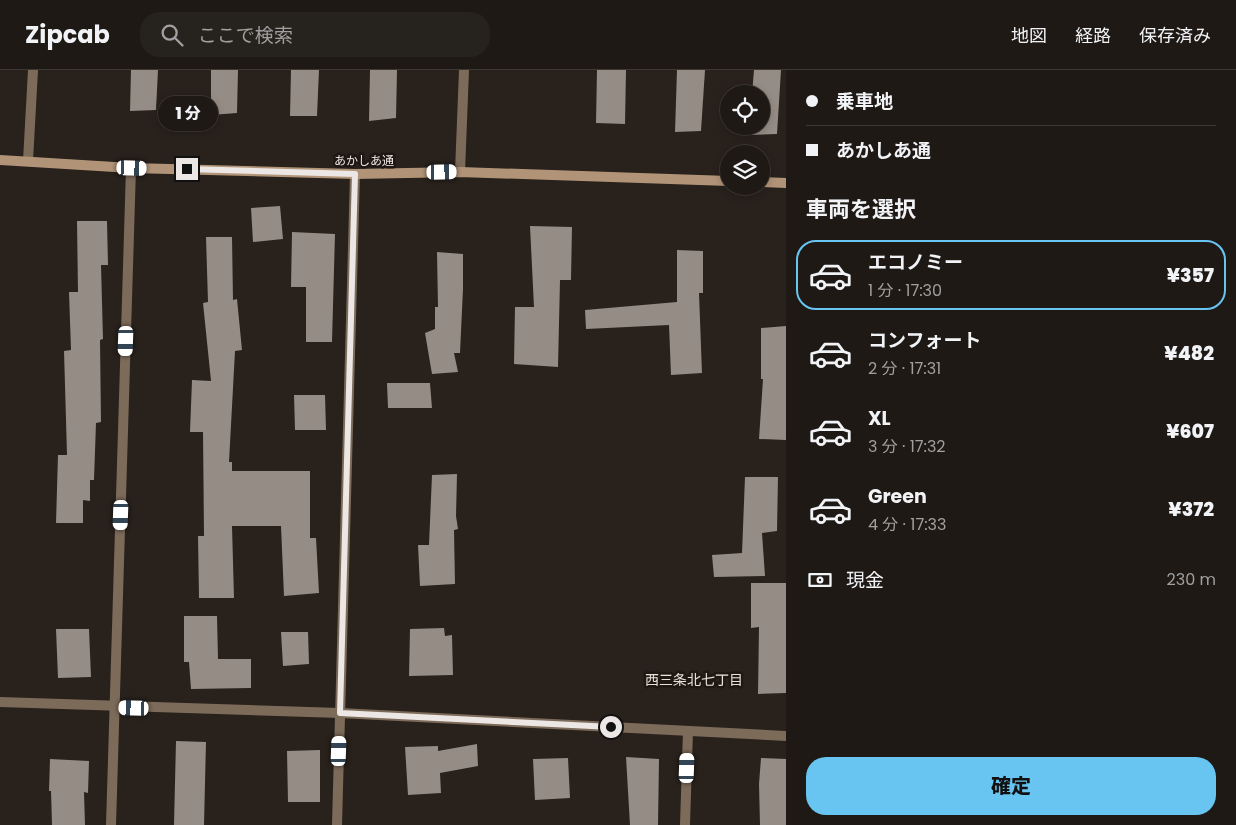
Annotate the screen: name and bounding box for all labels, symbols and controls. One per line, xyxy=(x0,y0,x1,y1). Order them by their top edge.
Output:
search box xyxy=(140,12,490,57)
text: Zipcab xyxy=(25,18,110,51)
icon: search xyxy=(158,21,186,49)
text: ここで検索 xyxy=(198,22,293,49)
text: 地図 xyxy=(1011,23,1047,48)
text: 経路 xyxy=(1075,23,1111,48)
text: 保存済み xyxy=(1139,23,1211,48)
map controls xyxy=(720,85,770,195)
button: locate xyxy=(720,85,770,135)
text: 乗車地 xyxy=(836,88,893,115)
callout: 1 分 xyxy=(157,97,217,132)
text: 1 分 xyxy=(175,102,201,125)
text: あかしあ通 xyxy=(836,137,931,164)
button: layers xyxy=(720,145,770,195)
street label: あかしあ通 xyxy=(334,152,394,169)
route end xyxy=(176,158,198,180)
car xyxy=(116,160,147,176)
car xyxy=(426,164,457,180)
text: 車両を選択 xyxy=(806,194,916,225)
text: エコノミー xyxy=(868,249,963,276)
icon: car xyxy=(808,253,853,298)
text: ¥357 xyxy=(1167,262,1214,289)
text: 1 分 · 17:30 xyxy=(868,279,942,302)
car xyxy=(117,326,134,356)
text: コンフォート xyxy=(868,327,981,354)
icon: car xyxy=(808,331,853,376)
text: ¥482 xyxy=(1164,340,1214,367)
text: 2 分 · 17:31 xyxy=(868,357,941,380)
text: XL xyxy=(868,405,891,432)
icon: car xyxy=(808,409,853,454)
text: ¥607 xyxy=(1166,418,1214,445)
text: 3 分 · 17:32 xyxy=(868,435,946,458)
text: Green xyxy=(868,483,927,510)
icon: car xyxy=(808,487,853,532)
text: ¥372 xyxy=(1168,496,1214,523)
car xyxy=(112,500,129,530)
text: 4 分 · 17:33 xyxy=(868,513,946,536)
icon: cash xyxy=(806,566,834,594)
text: 現金 xyxy=(846,567,884,594)
text: 230 m xyxy=(1167,568,1216,591)
district label: 西三条北七丁目 xyxy=(645,670,743,690)
car xyxy=(118,700,149,716)
route start xyxy=(600,716,622,738)
car xyxy=(330,736,347,766)
car xyxy=(678,753,695,783)
button: 確定 xyxy=(806,757,1216,815)

